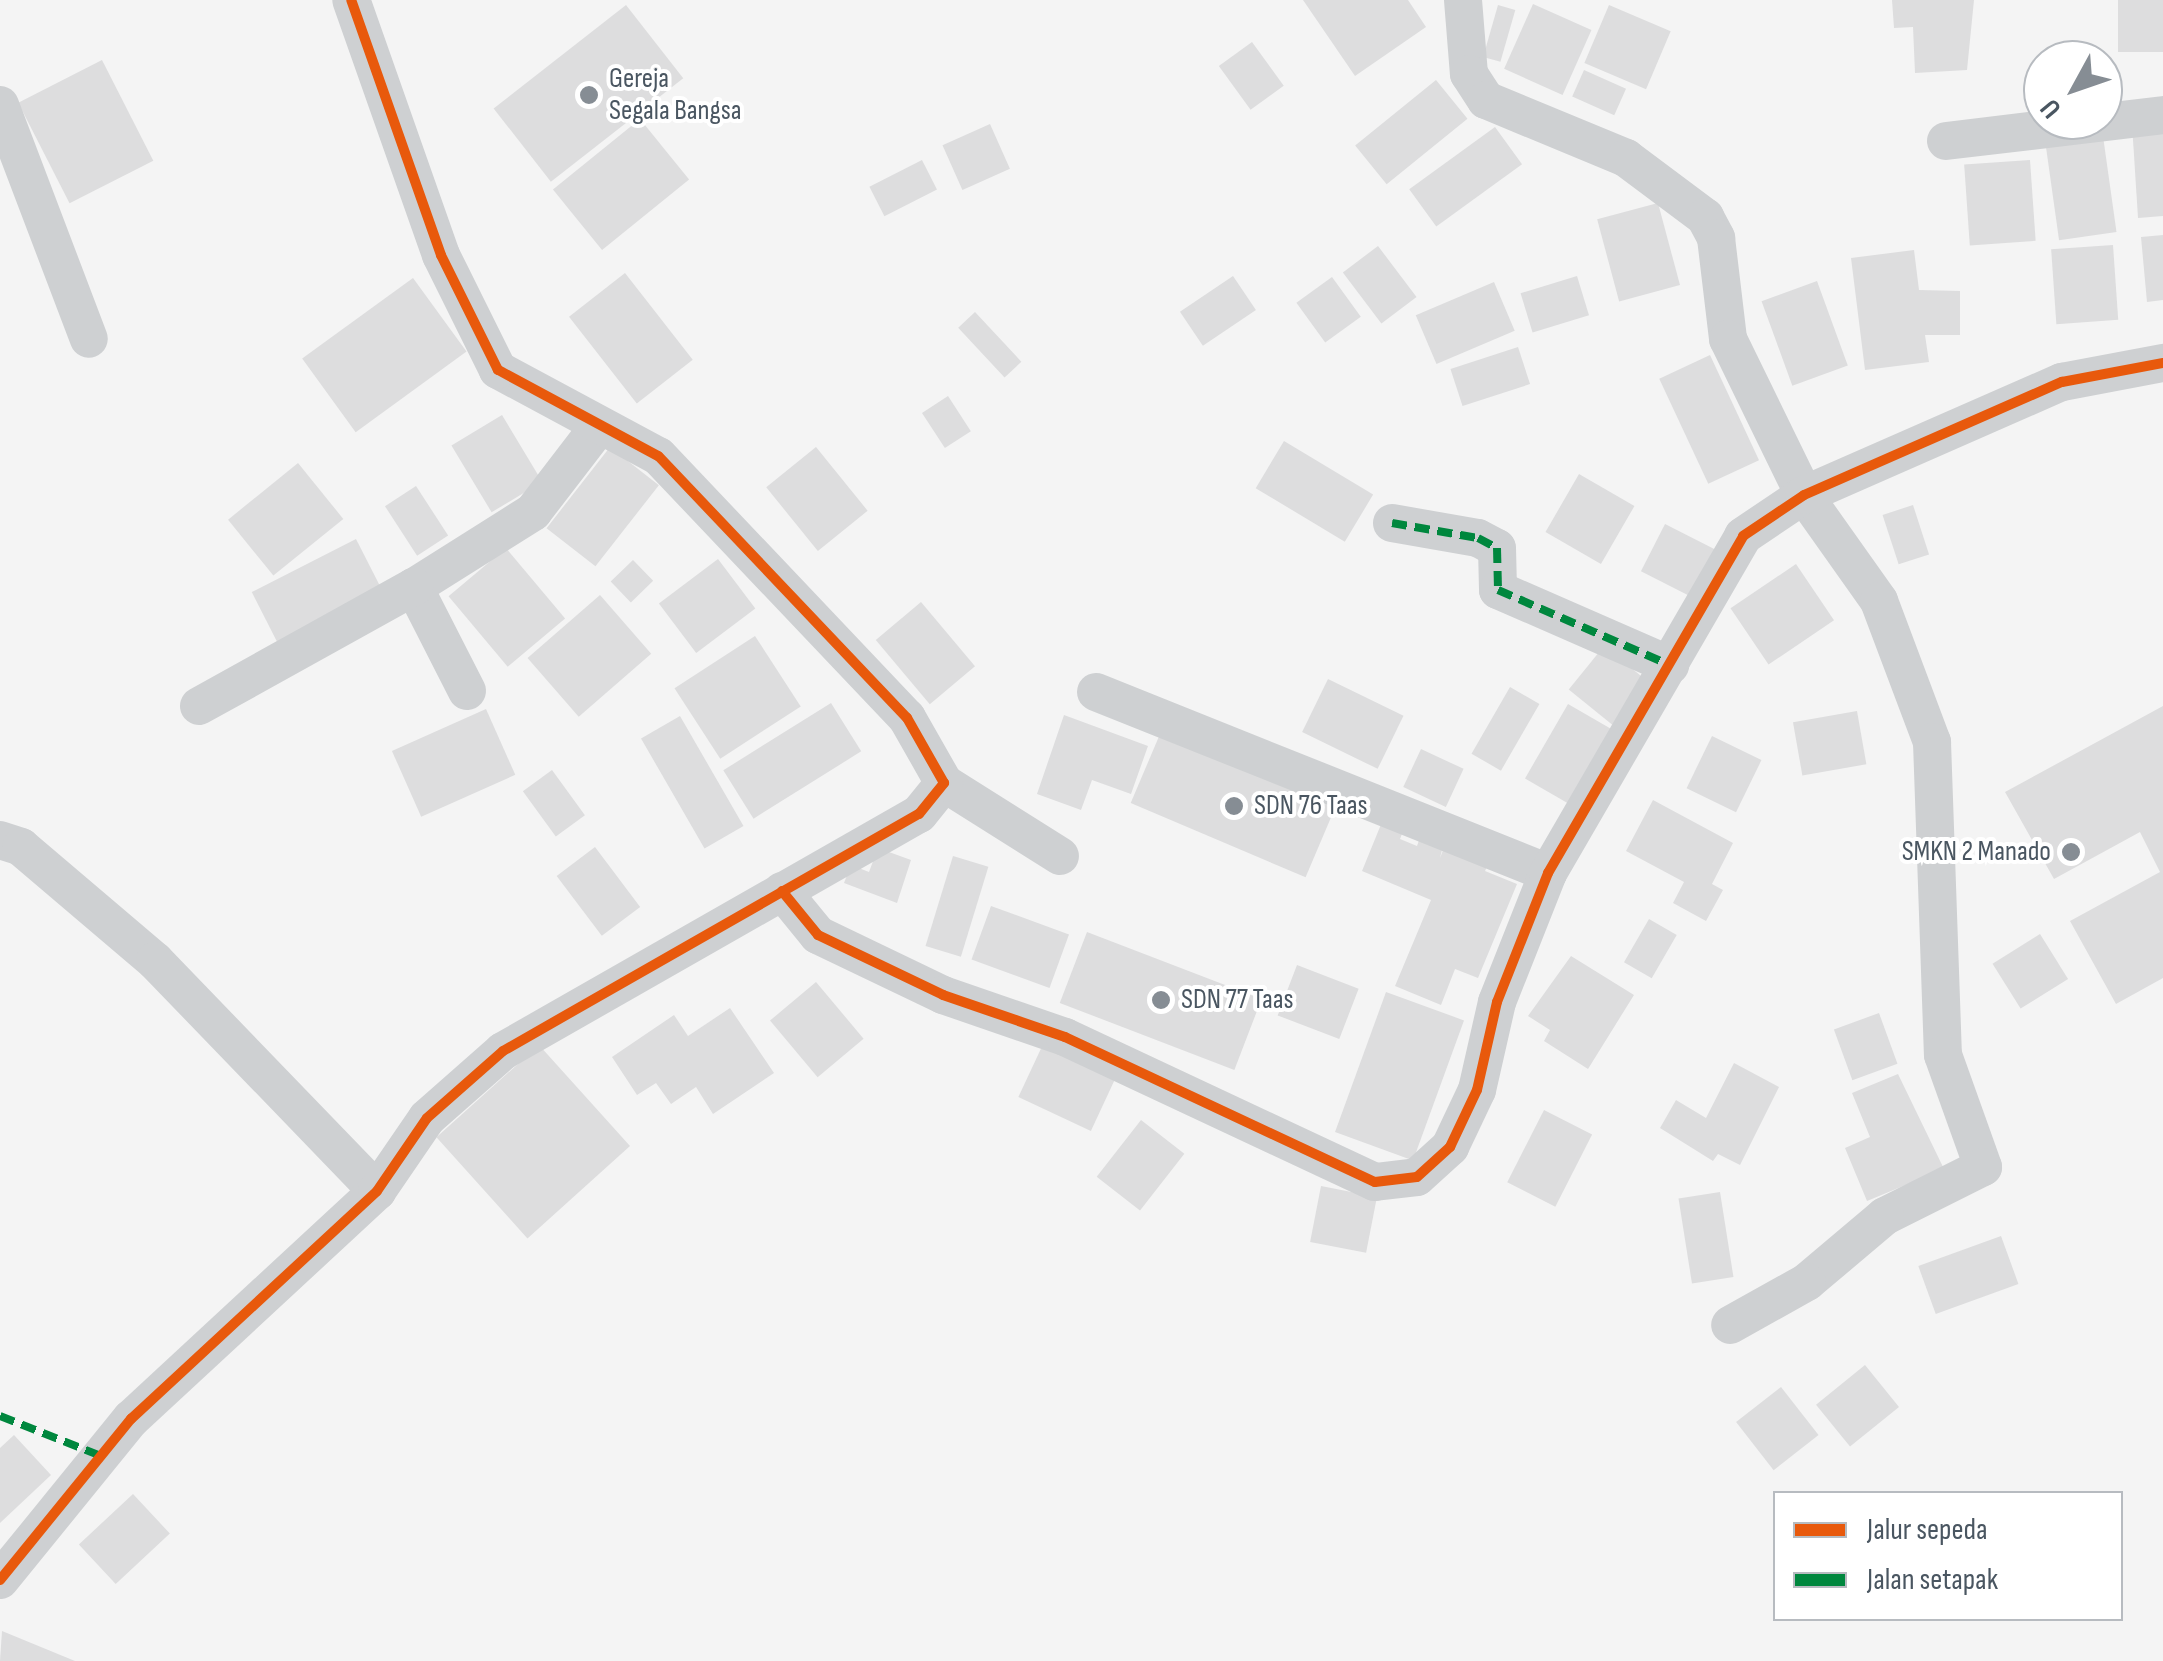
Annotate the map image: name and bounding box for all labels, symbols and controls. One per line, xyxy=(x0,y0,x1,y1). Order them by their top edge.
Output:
north arrow xyxy=(2023,40,2123,140)
place label: Gereja Segala Bangsa xyxy=(609,62,741,128)
marker: Gereja Segala Bangsa xyxy=(578,84,600,106)
text: U xyxy=(2034,92,2068,125)
place label: SDN 76 Taas xyxy=(1254,789,1368,823)
marker: SDN 76 Taas xyxy=(1223,795,1245,817)
place label: SMKN 2 Manado xyxy=(1902,835,2051,869)
marker: SMKN 2 Manado xyxy=(2060,841,2082,863)
place label: SDN 77 Taas xyxy=(1181,983,1294,1017)
marker: SDN 77 Taas xyxy=(1150,989,1172,1011)
legend xyxy=(1773,1491,2123,1621)
text: Jalur sepeda xyxy=(1867,1512,1988,1548)
text: Jalan setapak xyxy=(1867,1562,1998,1598)

